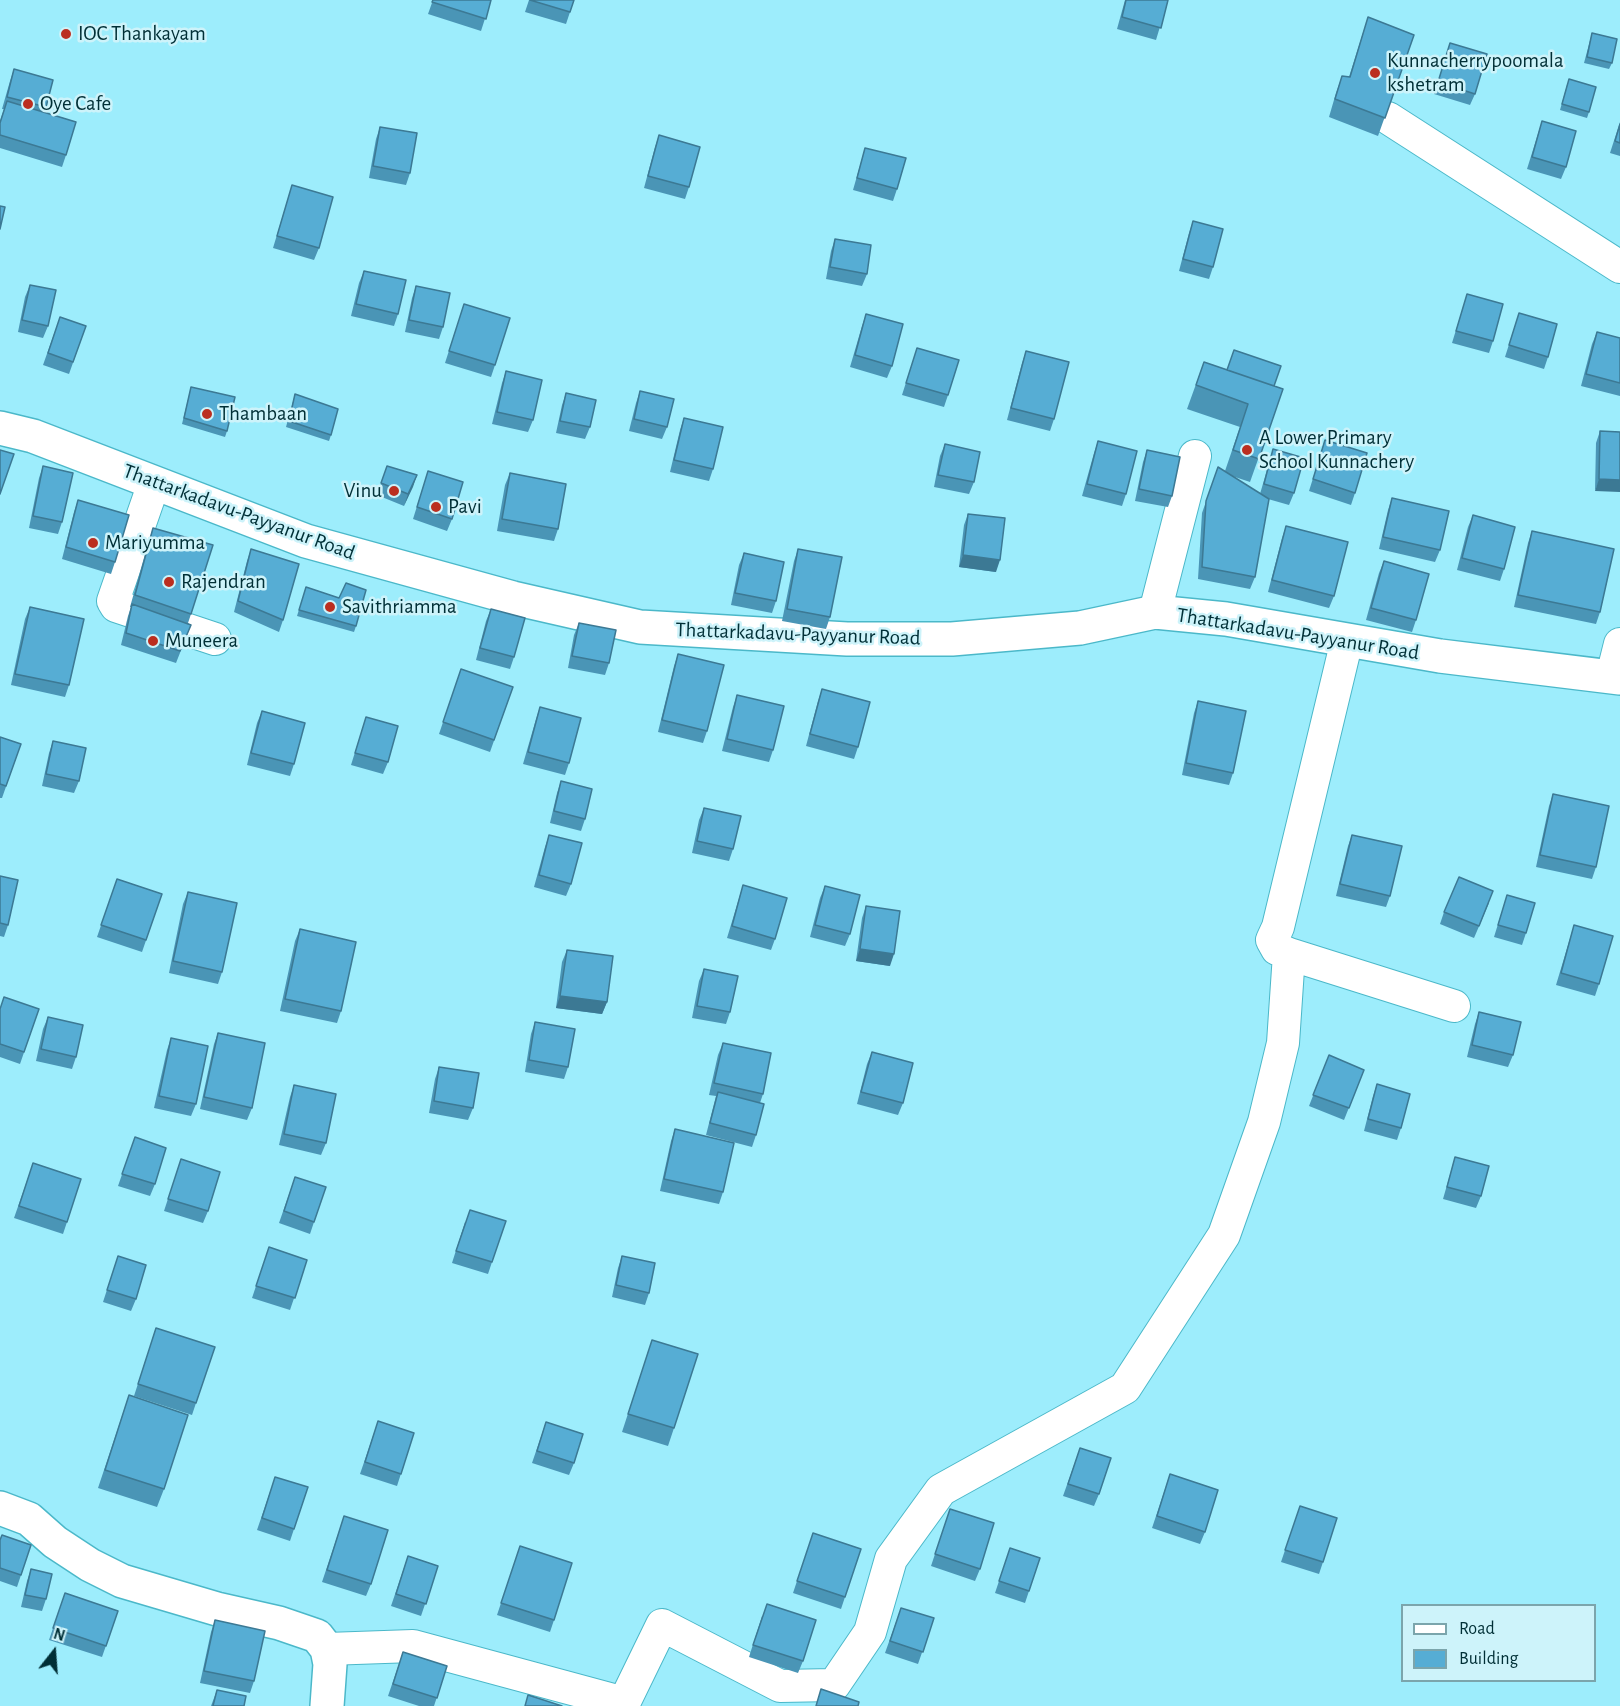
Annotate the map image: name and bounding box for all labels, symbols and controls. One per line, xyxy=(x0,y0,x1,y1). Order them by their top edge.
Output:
place label: IOC Thankayam xyxy=(78,21,206,47)
marker: IOC Thankayam xyxy=(59,27,73,41)
place label: Kunnacherrypoomala kshetram xyxy=(1387,48,1564,98)
marker: Kunnacherrypoomala kshetram xyxy=(1368,66,1382,80)
place label: Oye Cafe xyxy=(40,91,111,117)
marker: Oye Cafe xyxy=(21,97,35,111)
place label: Thambaan xyxy=(219,401,307,427)
marker: Thambaan xyxy=(200,407,214,421)
place label: A Lower Primary School Kunnachery xyxy=(1259,425,1414,475)
marker: A Lower Primary School Kunnachery xyxy=(1240,443,1254,457)
street label: Thattarkadavu-Payyanur Road xyxy=(119,458,359,566)
place label: Vinu xyxy=(344,478,382,504)
marker: Vinu xyxy=(387,484,401,498)
place label: Pavi xyxy=(448,494,482,520)
marker: Pavi xyxy=(429,500,443,514)
place label: Mariyumma xyxy=(105,530,205,556)
marker: Mariyumma xyxy=(86,536,100,550)
place label: Rajendran xyxy=(181,569,266,595)
marker: Rajendran xyxy=(162,575,176,589)
place label: Savithriamma xyxy=(342,594,457,620)
marker: Savithriamma xyxy=(323,600,337,614)
street label: Thattarkadavu-Payyanur Road xyxy=(1175,602,1421,666)
street label: Thattarkadavu-Payyanur Road xyxy=(675,617,921,651)
place label: Muneera xyxy=(165,628,238,654)
marker: Muneera xyxy=(146,634,160,648)
legend xyxy=(1401,1604,1596,1682)
text: Road xyxy=(1459,1620,1495,1638)
north arrow xyxy=(24,1622,84,1682)
text: N xyxy=(52,1626,67,1644)
text: Building xyxy=(1459,1650,1518,1668)

